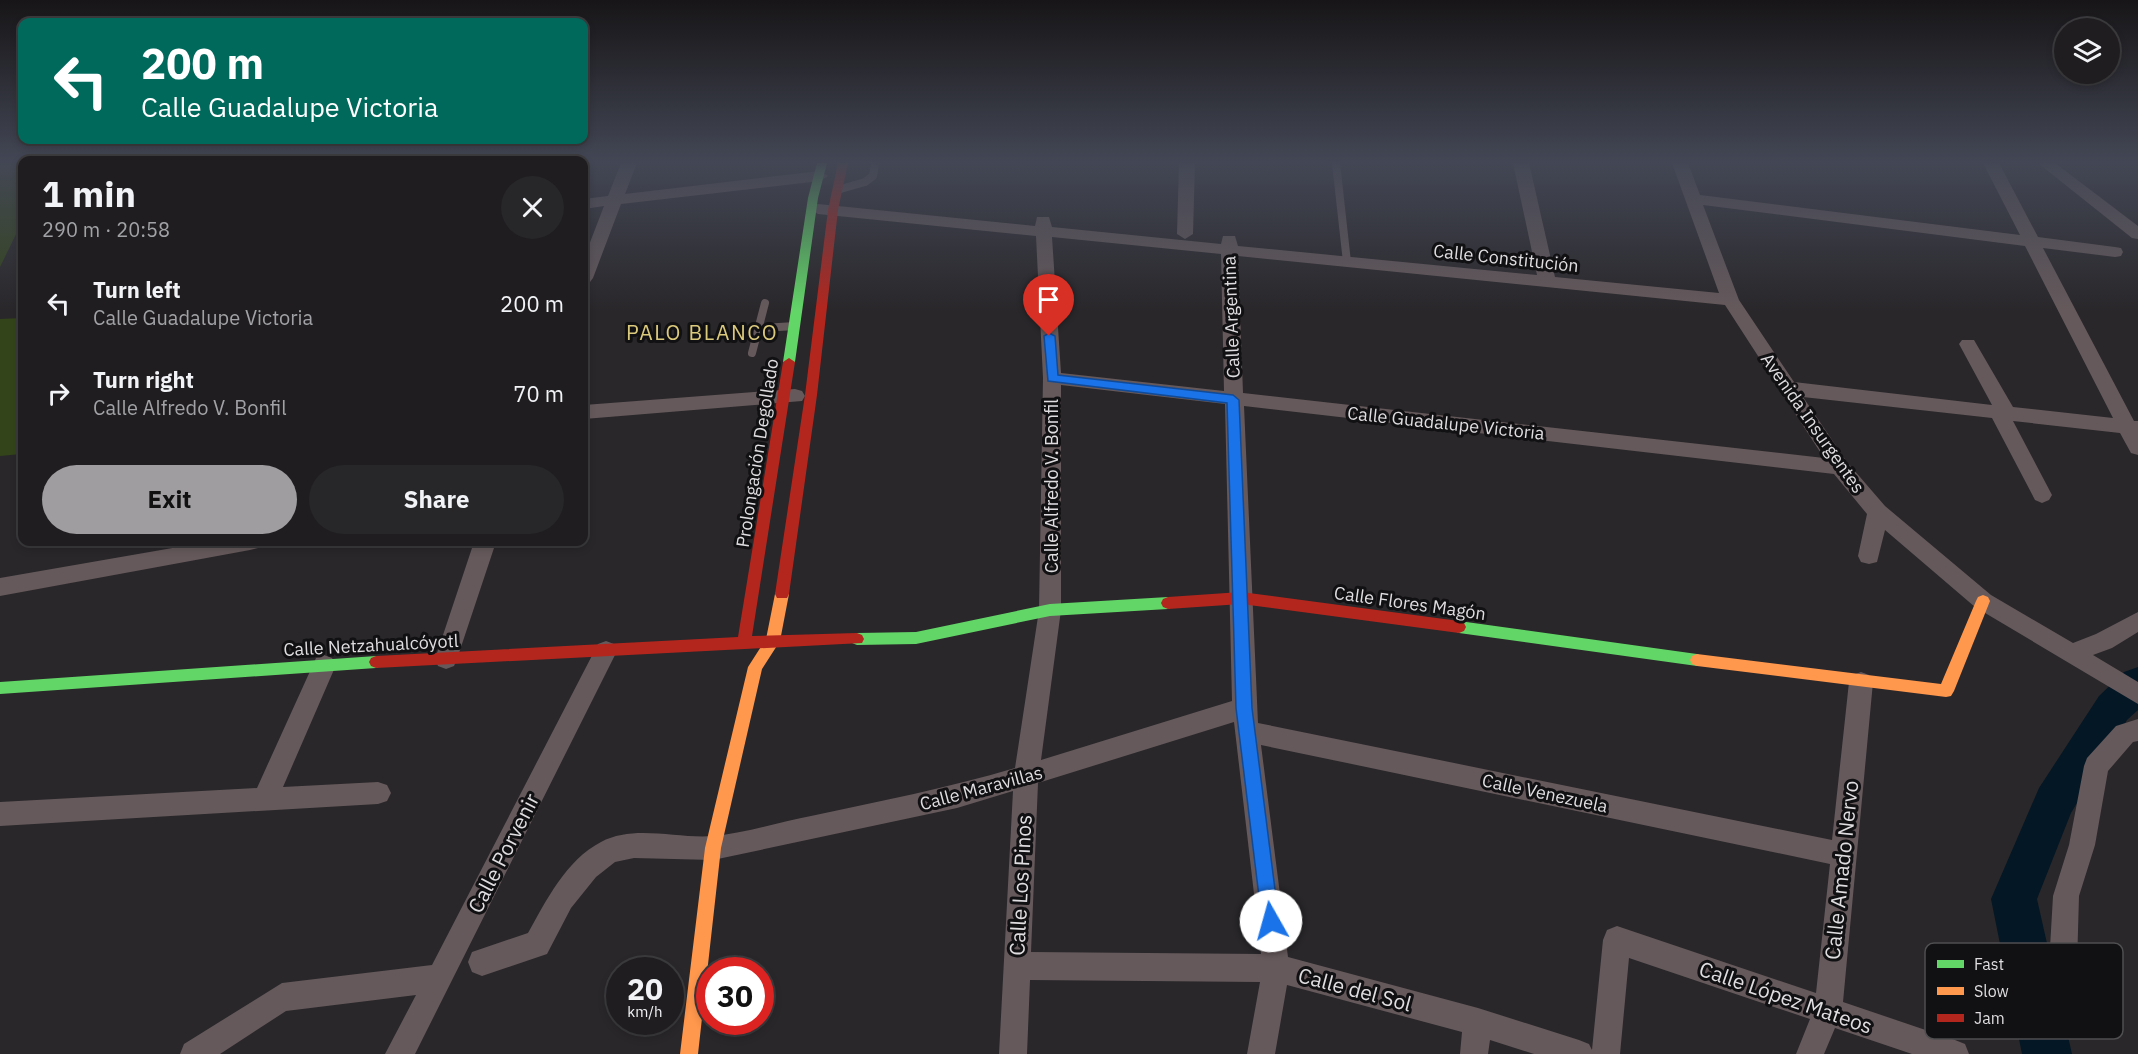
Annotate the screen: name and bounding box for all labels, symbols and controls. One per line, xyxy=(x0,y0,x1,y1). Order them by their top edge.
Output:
map controls xyxy=(2054,18,2120,84)
button: layers xyxy=(2054,18,2120,84)
text: 200 m xyxy=(141,36,264,91)
icon: left xyxy=(42,42,120,120)
text: Calle Guadalupe Victoria xyxy=(141,89,438,124)
text: 1 min xyxy=(42,170,136,217)
button: close xyxy=(501,176,564,239)
text: 290 m · 20:58 xyxy=(42,216,170,243)
street label: Calle Constitución xyxy=(1432,239,1580,277)
street label: Calle Argentina xyxy=(1217,255,1245,379)
pin xyxy=(1023,274,1074,336)
text: Turn left xyxy=(93,275,181,304)
icon: arrive xyxy=(1032,283,1065,316)
icon: left xyxy=(42,287,75,320)
text: 200 m xyxy=(500,289,564,318)
text: Calle Guadalupe Victoria xyxy=(93,304,313,331)
district label: PALO BLANCO xyxy=(626,318,778,346)
street label: Avenida Insurgentes xyxy=(1756,348,1870,498)
street label: Prolongación Degollado xyxy=(731,357,783,549)
text: Turn right xyxy=(93,365,194,394)
icon: right xyxy=(42,377,75,410)
text: 70 m xyxy=(513,379,564,408)
text: Calle Alfredo V. Bonfil xyxy=(93,394,287,421)
street label: Calle Alfredo V. Bonfil xyxy=(1040,399,1063,573)
street label: Calle Guadalupe Victoria xyxy=(1346,401,1546,445)
button: Exit xyxy=(42,465,297,534)
button: Share xyxy=(309,465,564,534)
street label: Calle Flores Magón xyxy=(1333,581,1487,625)
street label: Calle Netzahualcóyotl xyxy=(283,629,459,661)
street label: Calle Maravillas xyxy=(917,761,1045,815)
street label: Calle Venezuela xyxy=(1480,768,1610,818)
street label: Calle Amado Nervo xyxy=(1818,779,1864,961)
street label: Calle Porvenir xyxy=(461,788,545,918)
street label: Calle Los Pinos xyxy=(1002,814,1038,956)
position arrow xyxy=(1239,889,1303,953)
legend xyxy=(1925,943,2123,1039)
street label: Calle López Mateos xyxy=(1696,954,1876,1040)
text: Fast xyxy=(1974,954,2004,974)
speed limit sign: 30 xyxy=(696,957,774,1035)
street label: Calle del Sol xyxy=(1295,960,1415,1018)
text: 20 xyxy=(627,969,663,1008)
text: Slow xyxy=(1974,981,2009,1001)
text: km/h xyxy=(627,1002,663,1021)
text: Jam xyxy=(1974,1008,2005,1028)

